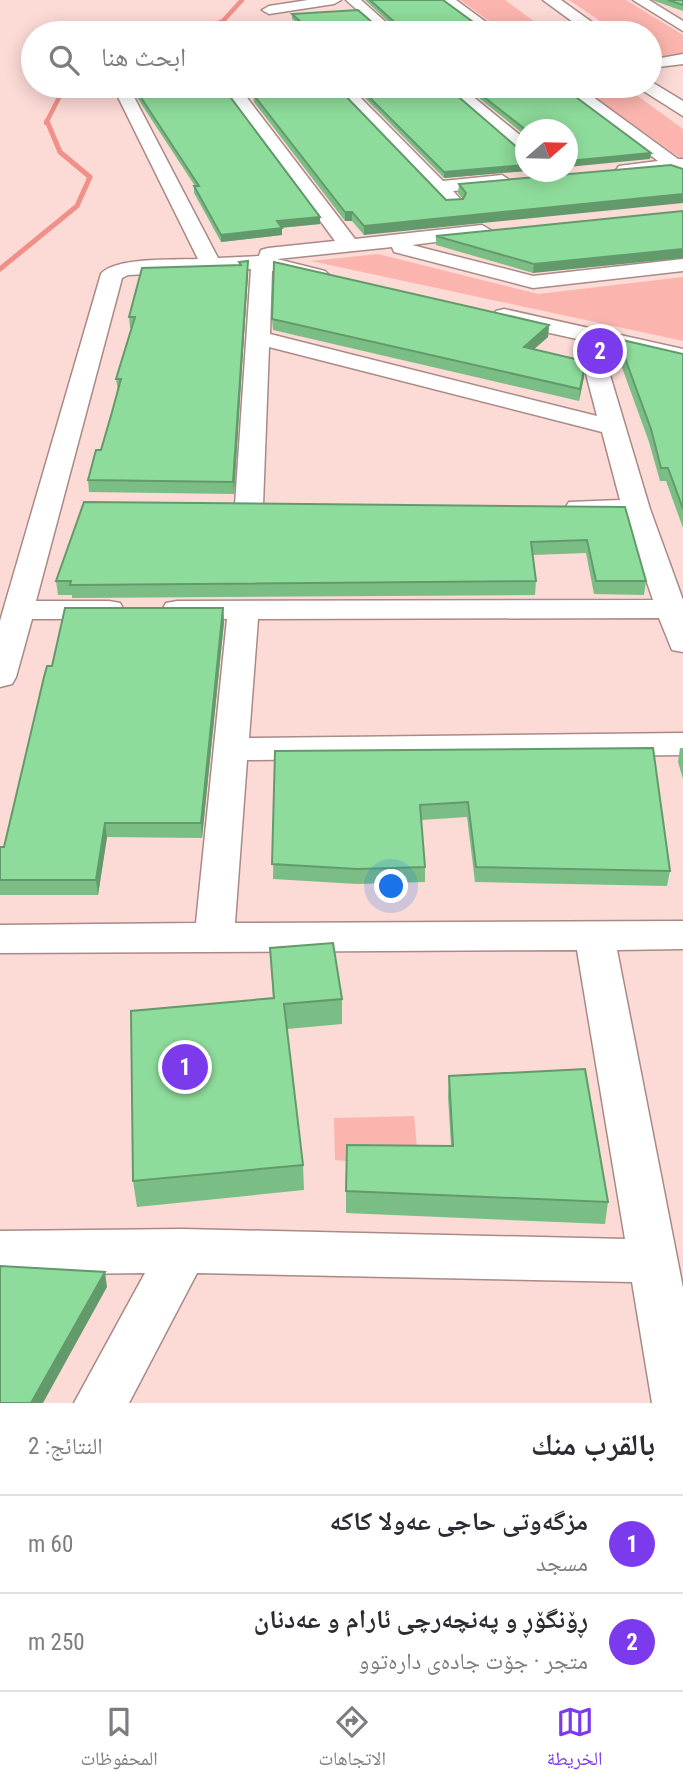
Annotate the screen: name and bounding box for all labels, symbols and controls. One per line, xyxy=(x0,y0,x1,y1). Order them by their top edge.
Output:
search box xyxy=(21,21,662,98)
icon: search xyxy=(45,41,83,79)
text: ابحث هنا xyxy=(101,42,186,72)
north arrow xyxy=(515,119,578,182)
pin: 2 xyxy=(577,325,623,377)
your location xyxy=(374,869,408,903)
pin: 1 xyxy=(162,1041,208,1093)
text: بالقرب منك xyxy=(531,1427,655,1462)
text: النتائج: 2 xyxy=(28,1433,103,1460)
text: مزگەوتی حاجی عەولا کاکە xyxy=(330,1506,588,1536)
text: 60 m xyxy=(28,1531,73,1558)
text: 1 xyxy=(626,1531,638,1558)
text: مسجد xyxy=(536,1550,588,1577)
text: ڕۆنگۆڕ و پەنچەرچی ئارام و عەدنان xyxy=(254,1604,588,1634)
text: 250 m xyxy=(28,1629,85,1656)
text: 2 xyxy=(626,1629,638,1656)
text: متجر · جۆت جادەی دارەتوو xyxy=(359,1648,588,1675)
tab: المحفوظات xyxy=(80,1703,158,1777)
tab: الاتجاهات xyxy=(318,1703,386,1777)
tab: الخريطة xyxy=(547,1703,603,1777)

